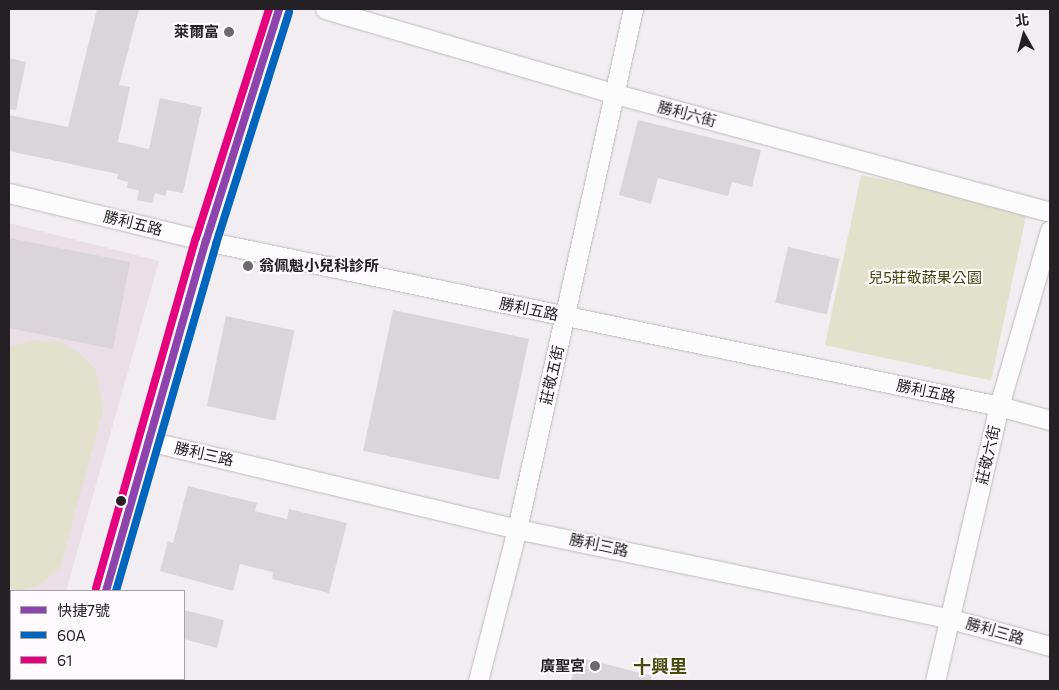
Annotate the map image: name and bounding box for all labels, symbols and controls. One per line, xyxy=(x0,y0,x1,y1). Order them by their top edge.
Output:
north arrow xyxy=(999,10,1049,60)
text: 北 xyxy=(1014,10,1030,29)
place label: 萊爾富 xyxy=(174,23,219,41)
marker: 萊爾富 xyxy=(223,26,235,38)
street label: 勝利六街 xyxy=(656,98,718,130)
street label: 勝利五路 xyxy=(102,207,164,239)
place label: 翁佩魁小兒科診所 xyxy=(259,257,379,275)
marker: 翁佩魁小兒科診所 xyxy=(241,259,255,273)
park label: 兒5莊敬蔬果公園 xyxy=(868,269,982,287)
street label: 勝利五路 xyxy=(498,294,560,324)
street label: 莊敬五街 xyxy=(536,344,568,406)
street label: 勝利五路 xyxy=(895,376,957,406)
street label: 莊敬六街 xyxy=(972,424,1004,486)
street label: 勝利三路 xyxy=(173,438,235,470)
unlabelled marker xyxy=(116,496,126,506)
street label: 勝利三路 xyxy=(568,530,630,560)
legend xyxy=(10,590,185,680)
text: 快捷7號 xyxy=(57,601,110,619)
street label: 勝利三路 xyxy=(964,614,1026,648)
text: 60A xyxy=(57,626,86,644)
text: 61 xyxy=(57,651,73,669)
district label: 十興里 xyxy=(633,655,687,677)
place label: 廣聖宮 xyxy=(540,657,585,675)
marker: 廣聖宮 xyxy=(589,660,601,672)

